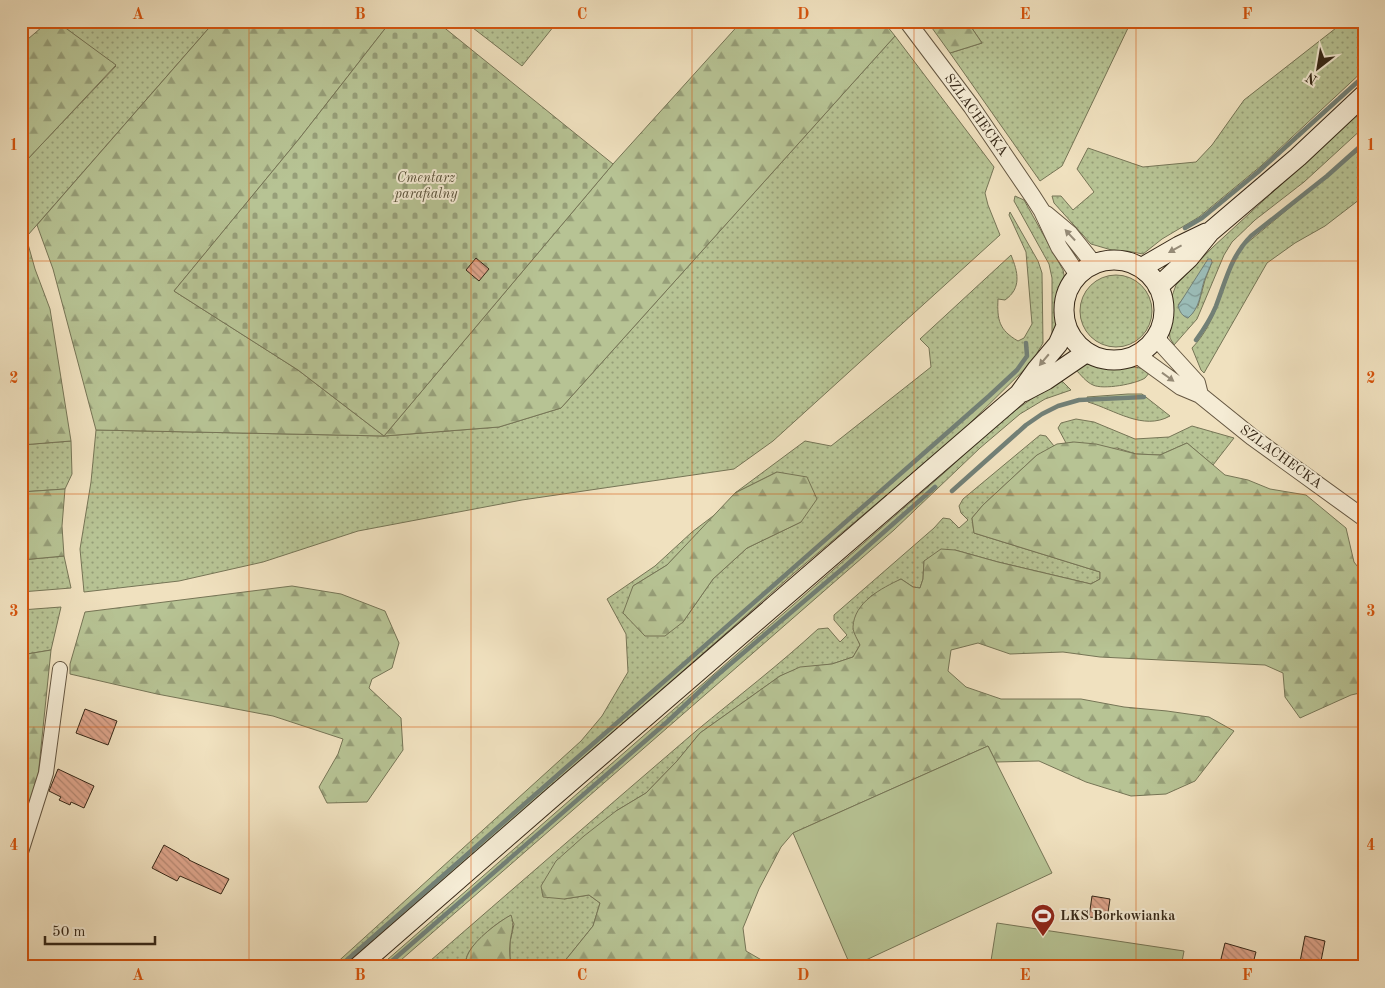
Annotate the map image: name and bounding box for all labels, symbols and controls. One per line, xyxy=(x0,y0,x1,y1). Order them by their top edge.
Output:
text: A xyxy=(132,7,144,23)
text: B xyxy=(354,7,366,23)
text: C xyxy=(577,7,587,23)
text: D xyxy=(797,7,809,23)
text: E xyxy=(1019,7,1031,23)
text: F xyxy=(1242,7,1253,23)
north arrow xyxy=(1292,42,1342,92)
text: N xyxy=(1303,69,1320,87)
street label: SZLACHECKA xyxy=(942,71,1011,159)
text: 1 xyxy=(9,138,19,154)
text: 1 xyxy=(1366,138,1376,154)
park label: Cmentarz parafialny xyxy=(392,171,458,202)
one-way arrow xyxy=(1065,229,1076,242)
one-way arrow xyxy=(1168,244,1181,253)
one-way arrow xyxy=(1038,354,1050,366)
text: 2 xyxy=(9,371,19,387)
text: 2 xyxy=(1366,371,1376,387)
one-way arrow xyxy=(1161,372,1175,382)
street label: SZLACHECKA xyxy=(1237,423,1325,492)
text: 3 xyxy=(9,604,19,620)
text: 3 xyxy=(1366,604,1376,620)
text: 4 xyxy=(9,838,19,854)
text: 4 xyxy=(1366,838,1376,854)
sports icon: LKS Borkowianka xyxy=(1030,903,1056,937)
place label: LKS Borkowianka xyxy=(1060,909,1175,923)
scale bar xyxy=(45,913,155,945)
text: 50 m xyxy=(52,925,86,940)
text: A xyxy=(132,968,144,984)
text: B xyxy=(354,968,366,984)
text: C xyxy=(577,968,587,984)
text: D xyxy=(797,968,809,984)
text: E xyxy=(1019,968,1031,984)
text: F xyxy=(1242,968,1253,984)

